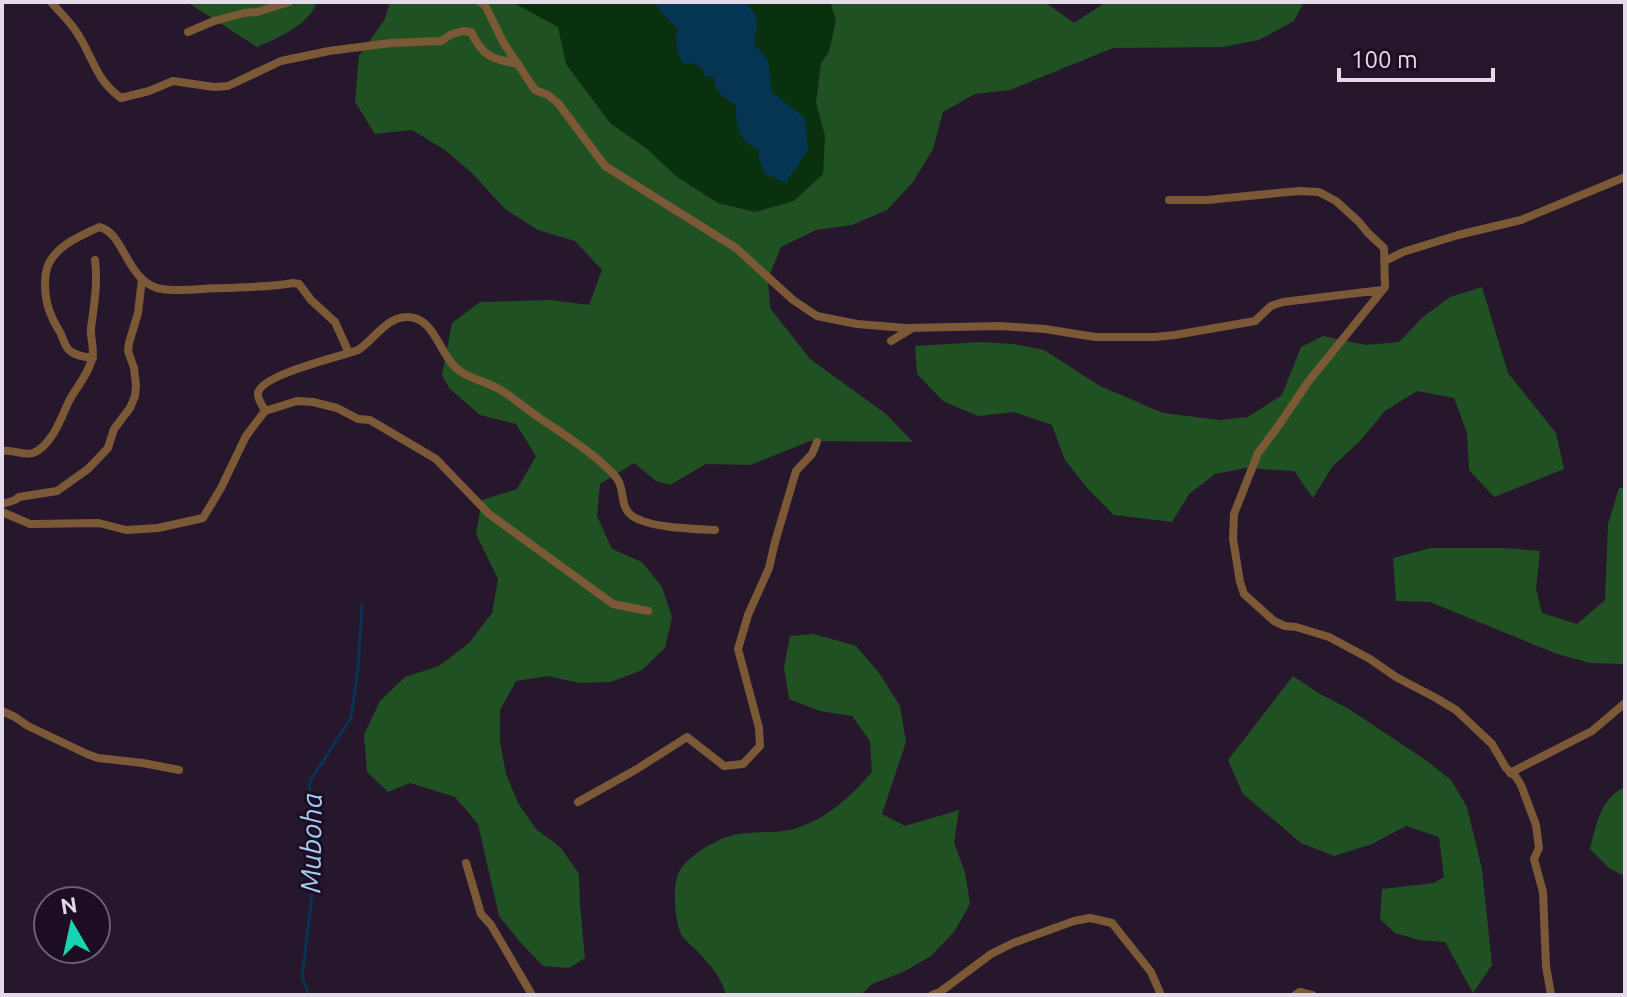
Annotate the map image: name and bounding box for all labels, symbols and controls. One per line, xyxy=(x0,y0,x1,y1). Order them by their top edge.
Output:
scale bar xyxy=(1339,32,1493,82)
text: 100 m xyxy=(1351,46,1418,73)
water label: Muboha xyxy=(294,793,327,893)
north arrow xyxy=(32,885,112,965)
text: N xyxy=(59,891,79,918)

